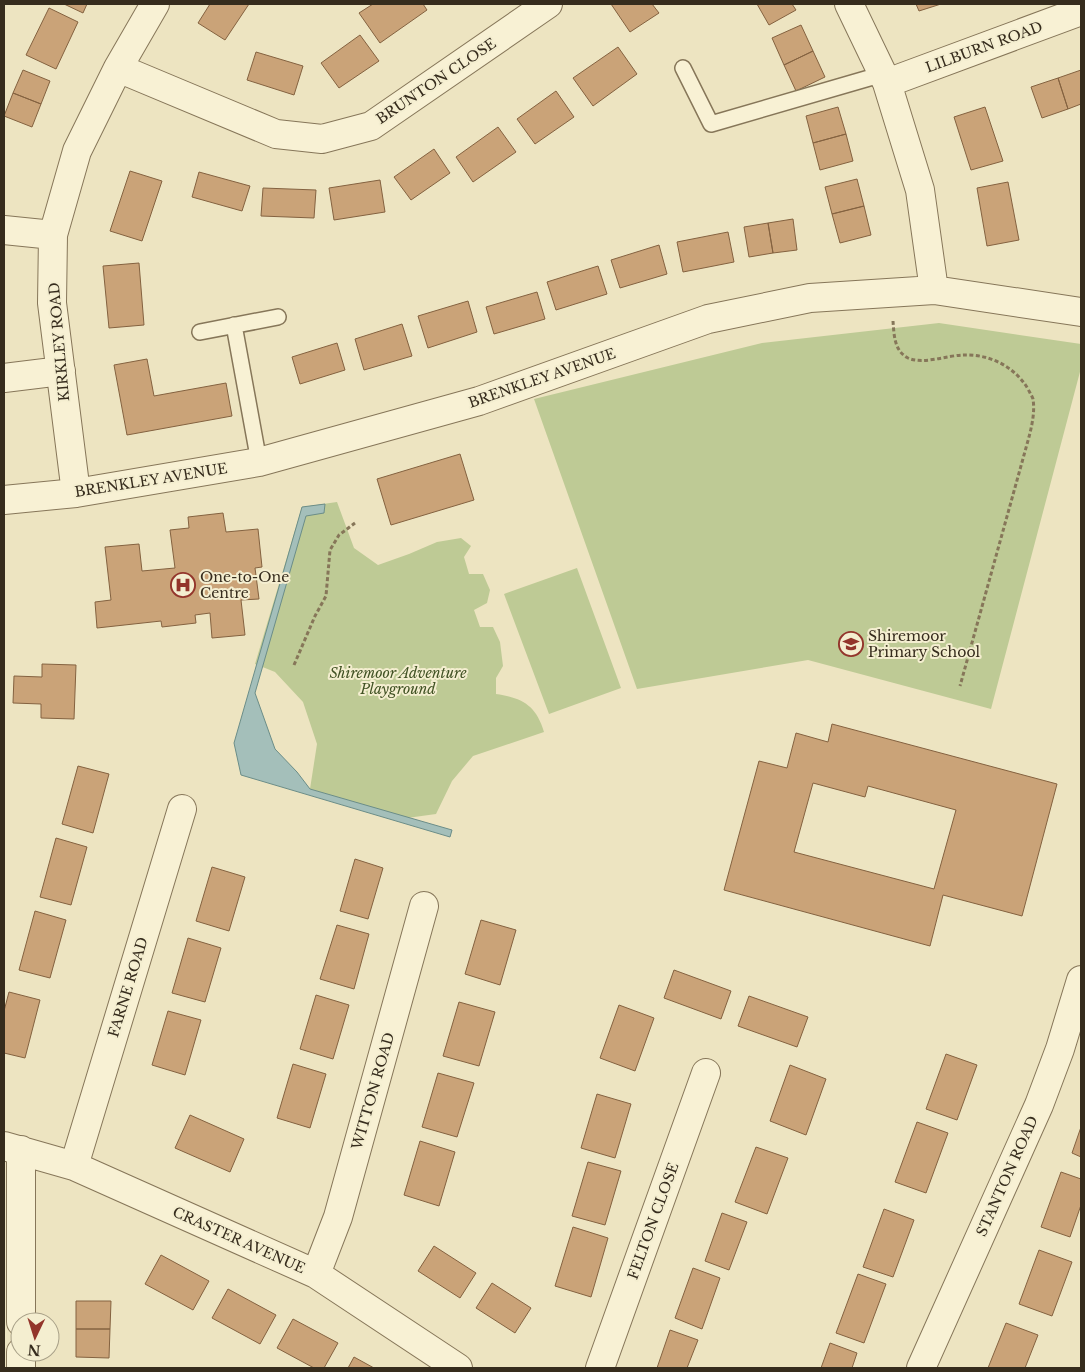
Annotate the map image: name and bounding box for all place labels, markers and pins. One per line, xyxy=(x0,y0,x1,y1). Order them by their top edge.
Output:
place label: One-to-One Centre xyxy=(200,568,289,602)
hospital icon: One-to-One Centre xyxy=(170,572,196,598)
place label: Shiremoor Primary School xyxy=(868,627,981,661)
school or university icon: Shiremoor Primary School xyxy=(838,631,864,657)

